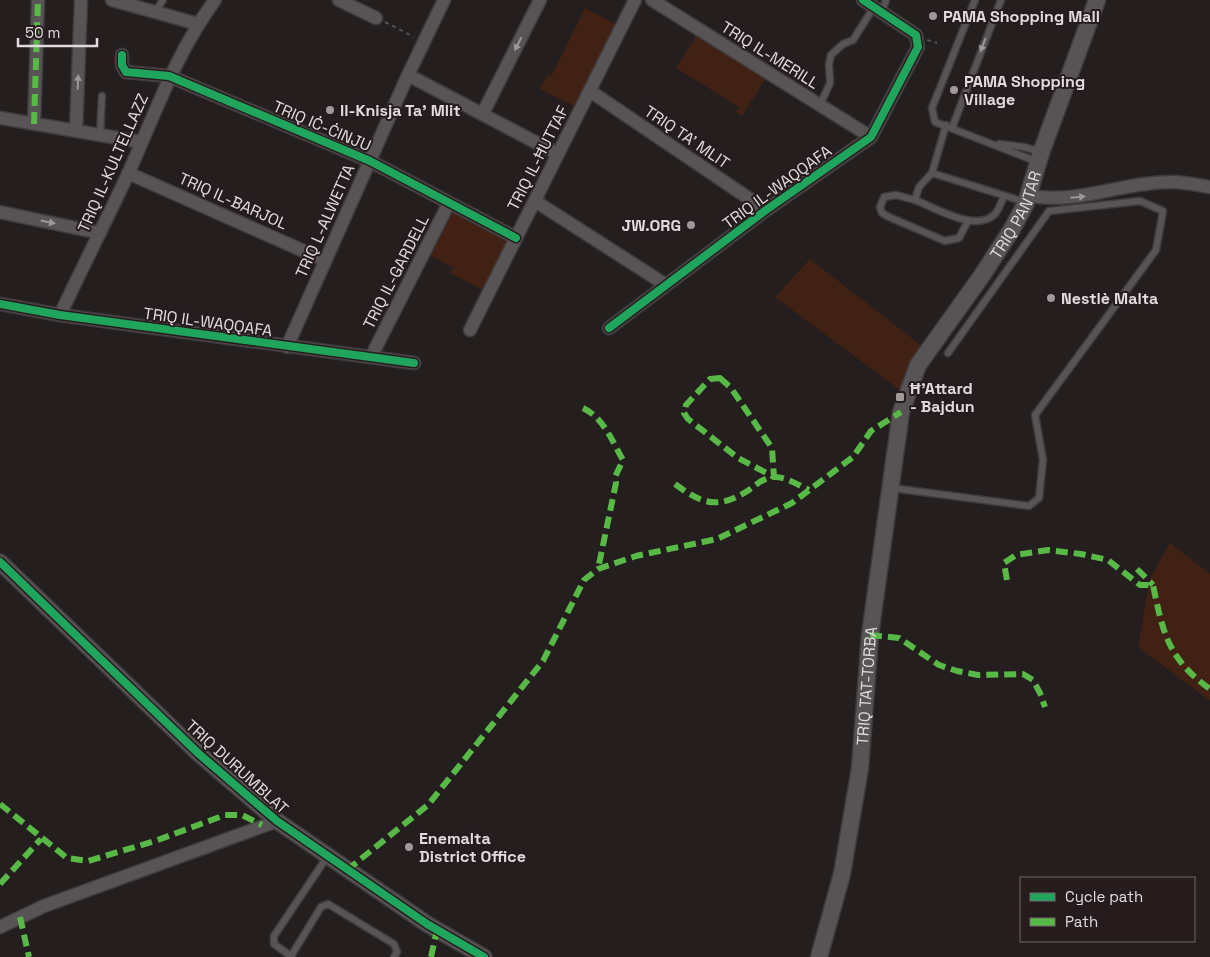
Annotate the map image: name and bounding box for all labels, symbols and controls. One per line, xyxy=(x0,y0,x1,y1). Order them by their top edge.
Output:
place label: PAMA Shopping Mall xyxy=(943,6,1100,27)
marker: PAMA Shopping Mall xyxy=(927,10,939,22)
scale bar xyxy=(18,15,96,47)
street label: TRIQ IL-MERILL xyxy=(717,16,823,94)
text: 50 m xyxy=(25,23,60,42)
one-way arrow xyxy=(514,36,522,51)
one-way arrow xyxy=(979,38,987,53)
place label: PAMA Shopping Village xyxy=(964,71,1085,110)
one-way arrow xyxy=(74,74,82,90)
marker: PAMA Shopping Village xyxy=(948,84,960,96)
street label: TRIQ IL-KULTELLAZZ xyxy=(73,90,153,236)
street label: TRIQ IĊ-ĊINJU xyxy=(270,96,374,156)
place label: Il-Knisja Ta' Mlit xyxy=(340,100,461,121)
street label: TRIQ TA' MLIT xyxy=(640,101,734,173)
street label: TRIQ IL-ĦUTTAF xyxy=(503,102,574,214)
marker: Il-Knisja Ta' Mlit xyxy=(324,104,336,116)
street label: TRIQ IL-WAQQAFA xyxy=(718,140,836,234)
street label: TRIQ L-ALWETTA xyxy=(291,161,359,281)
street label: TRIQ IL-BARJOL xyxy=(175,168,291,234)
street label: TRIQ PANTAR xyxy=(985,168,1046,263)
one-way arrow xyxy=(1070,192,1086,200)
street label: TRIQ IL-GARDELL xyxy=(358,211,434,333)
place label: JW.ORG xyxy=(621,215,681,236)
one-way arrow xyxy=(40,218,55,226)
marker: JW.ORG xyxy=(685,219,697,231)
place label: Nestlè Malta xyxy=(1061,288,1158,309)
marker: Nestlè Malta xyxy=(1045,292,1057,304)
street label: TRIQ IL-WAQQAFA xyxy=(142,303,274,341)
place label: Ħ'Attard - Bajdun xyxy=(909,378,975,417)
marker: Ħ'Attard - Bajdun xyxy=(894,391,906,403)
street label: TRIQ TAT-TORBA xyxy=(851,625,882,746)
street label: TRIQ DURUMBLAT xyxy=(181,715,293,819)
place label: Enemalta District Office xyxy=(419,828,526,867)
marker: Enemalta District Office xyxy=(403,841,415,853)
legend xyxy=(1020,877,1195,942)
text: Cycle path xyxy=(1065,887,1143,906)
text: Path xyxy=(1065,912,1098,931)

